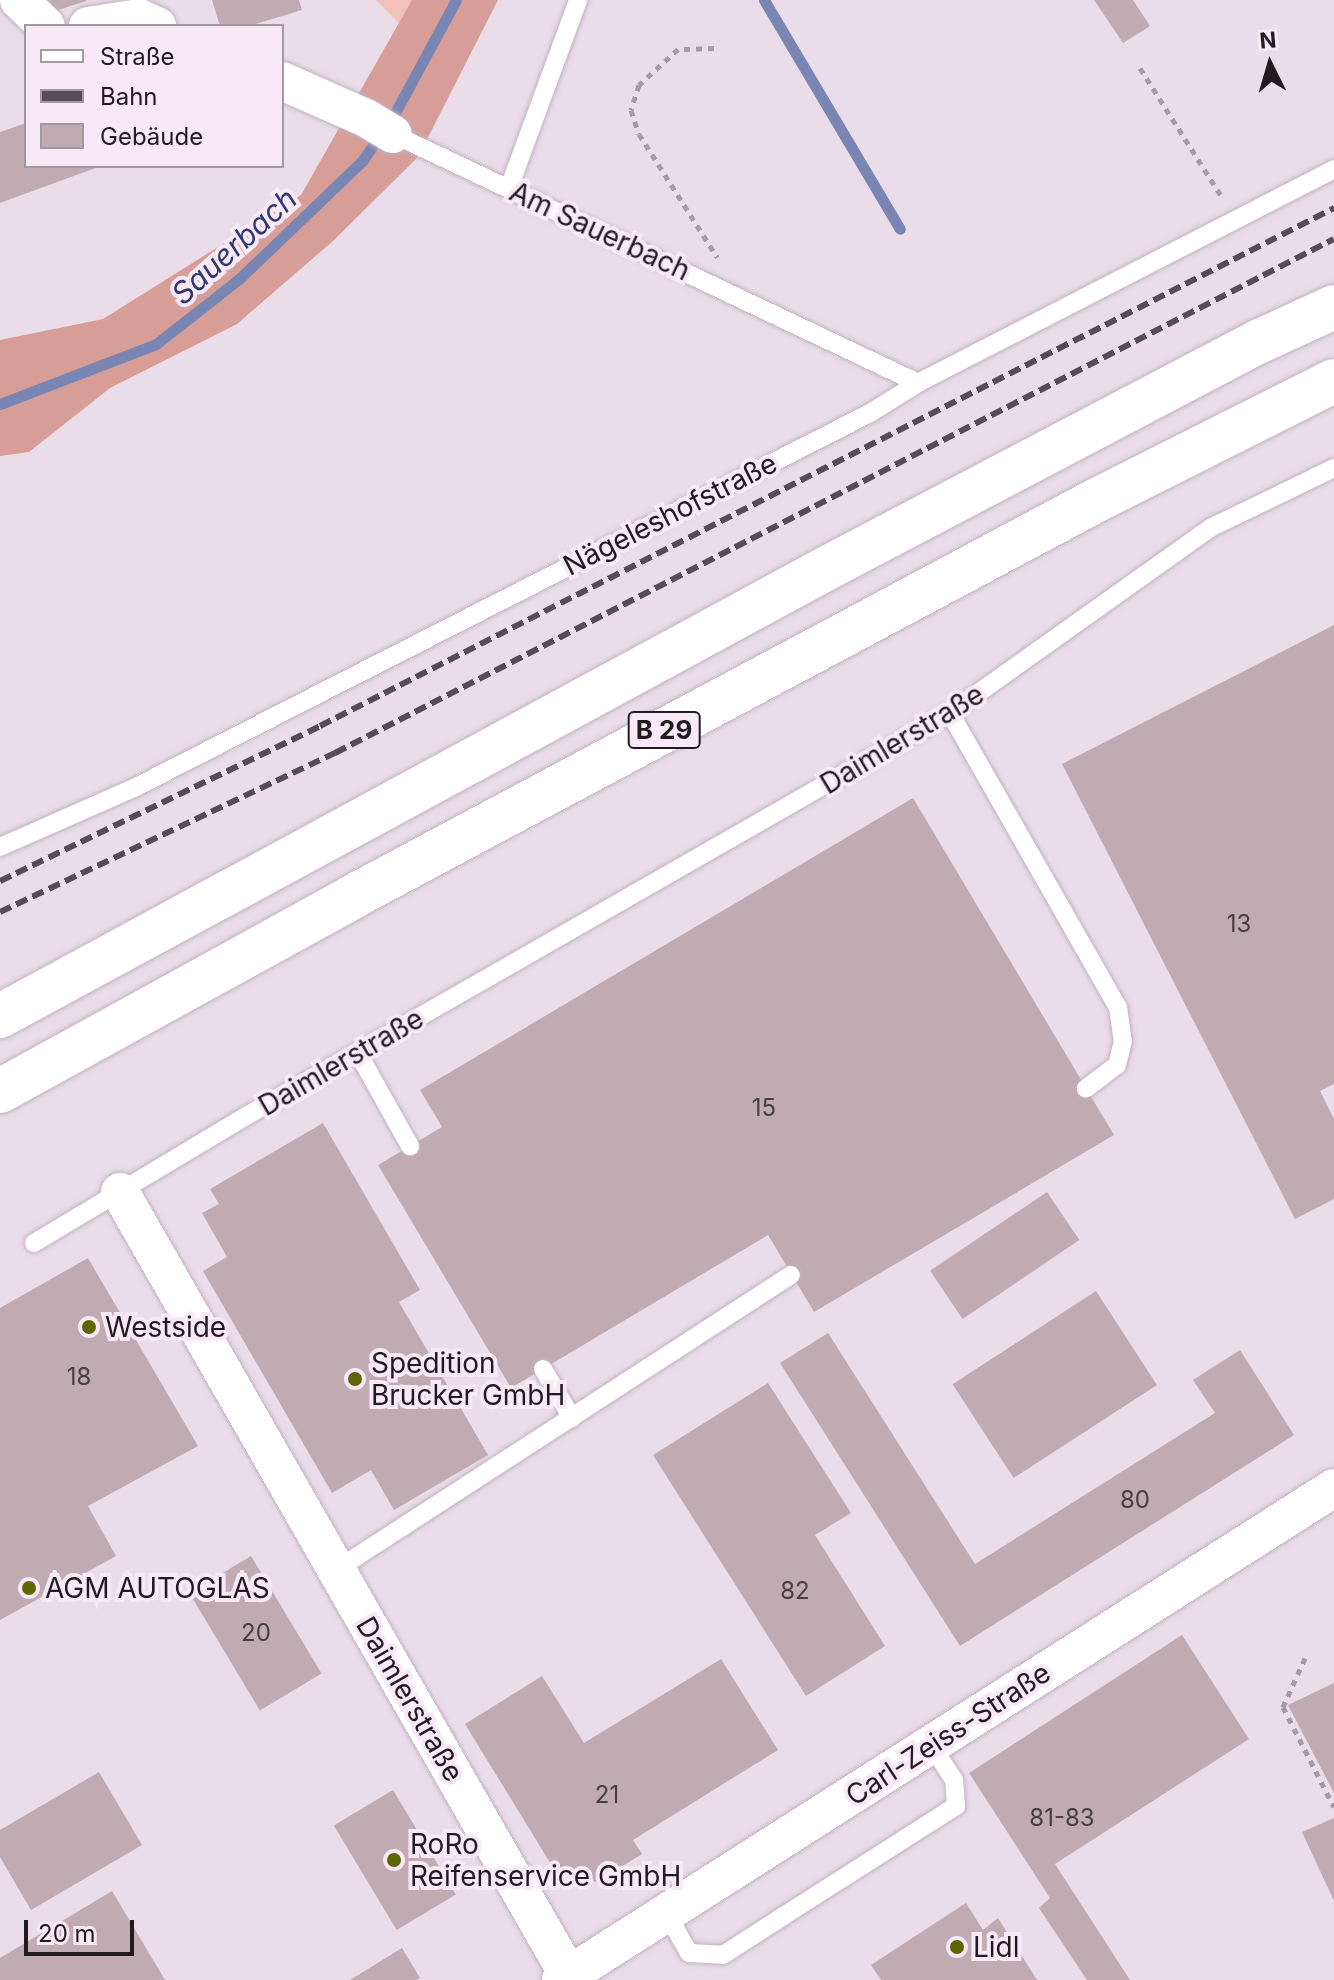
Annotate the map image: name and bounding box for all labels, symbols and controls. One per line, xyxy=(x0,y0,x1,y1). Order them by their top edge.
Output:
legend xyxy=(24,24,284,168)
north arrow xyxy=(1230,24,1310,104)
text: N xyxy=(1258,26,1277,54)
text: Straße xyxy=(100,42,175,71)
text: Bahn xyxy=(100,82,158,111)
text: Gebäude xyxy=(100,122,203,151)
street label: Am Sauerbach xyxy=(505,175,695,287)
water label: Sauerbach xyxy=(164,180,304,312)
street label: Nägeleshofstraße xyxy=(558,446,782,582)
street label: Daimlerstraße xyxy=(814,677,990,801)
road number: B 29 xyxy=(626,708,702,752)
house number: 13 xyxy=(1227,910,1251,938)
street label: Daimlerstraße xyxy=(253,1001,429,1123)
house number: 15 xyxy=(752,1094,776,1122)
place label: Westside xyxy=(105,1310,226,1344)
marker: Westside xyxy=(80,1318,98,1336)
place label: Spedition Brucker GmbH xyxy=(371,1346,565,1412)
house number: 18 xyxy=(67,1363,91,1391)
marker: Spedition Brucker GmbH xyxy=(346,1370,364,1388)
house number: 80 xyxy=(1120,1486,1150,1514)
place label: AGM AUTOGLAS xyxy=(45,1571,270,1605)
house number: 82 xyxy=(780,1577,810,1605)
marker: AGM AUTOGLAS xyxy=(20,1579,38,1597)
street label: Daimlerstraße xyxy=(349,1611,471,1787)
house number: 20 xyxy=(241,1619,271,1647)
street label: Carl-Zeiss-Straße xyxy=(839,1655,1057,1813)
house number: 21 xyxy=(595,1781,619,1809)
house number: 81-83 xyxy=(1029,1804,1095,1832)
place label: RoRo Reifenservice GmbH xyxy=(410,1827,681,1893)
marker: RoRo Reifenservice GmbH xyxy=(385,1851,403,1869)
scale bar xyxy=(28,1904,138,1954)
text: 20 m xyxy=(38,1919,96,1948)
place label: Lidl xyxy=(973,1930,1020,1964)
marker: Lidl xyxy=(948,1938,966,1956)

